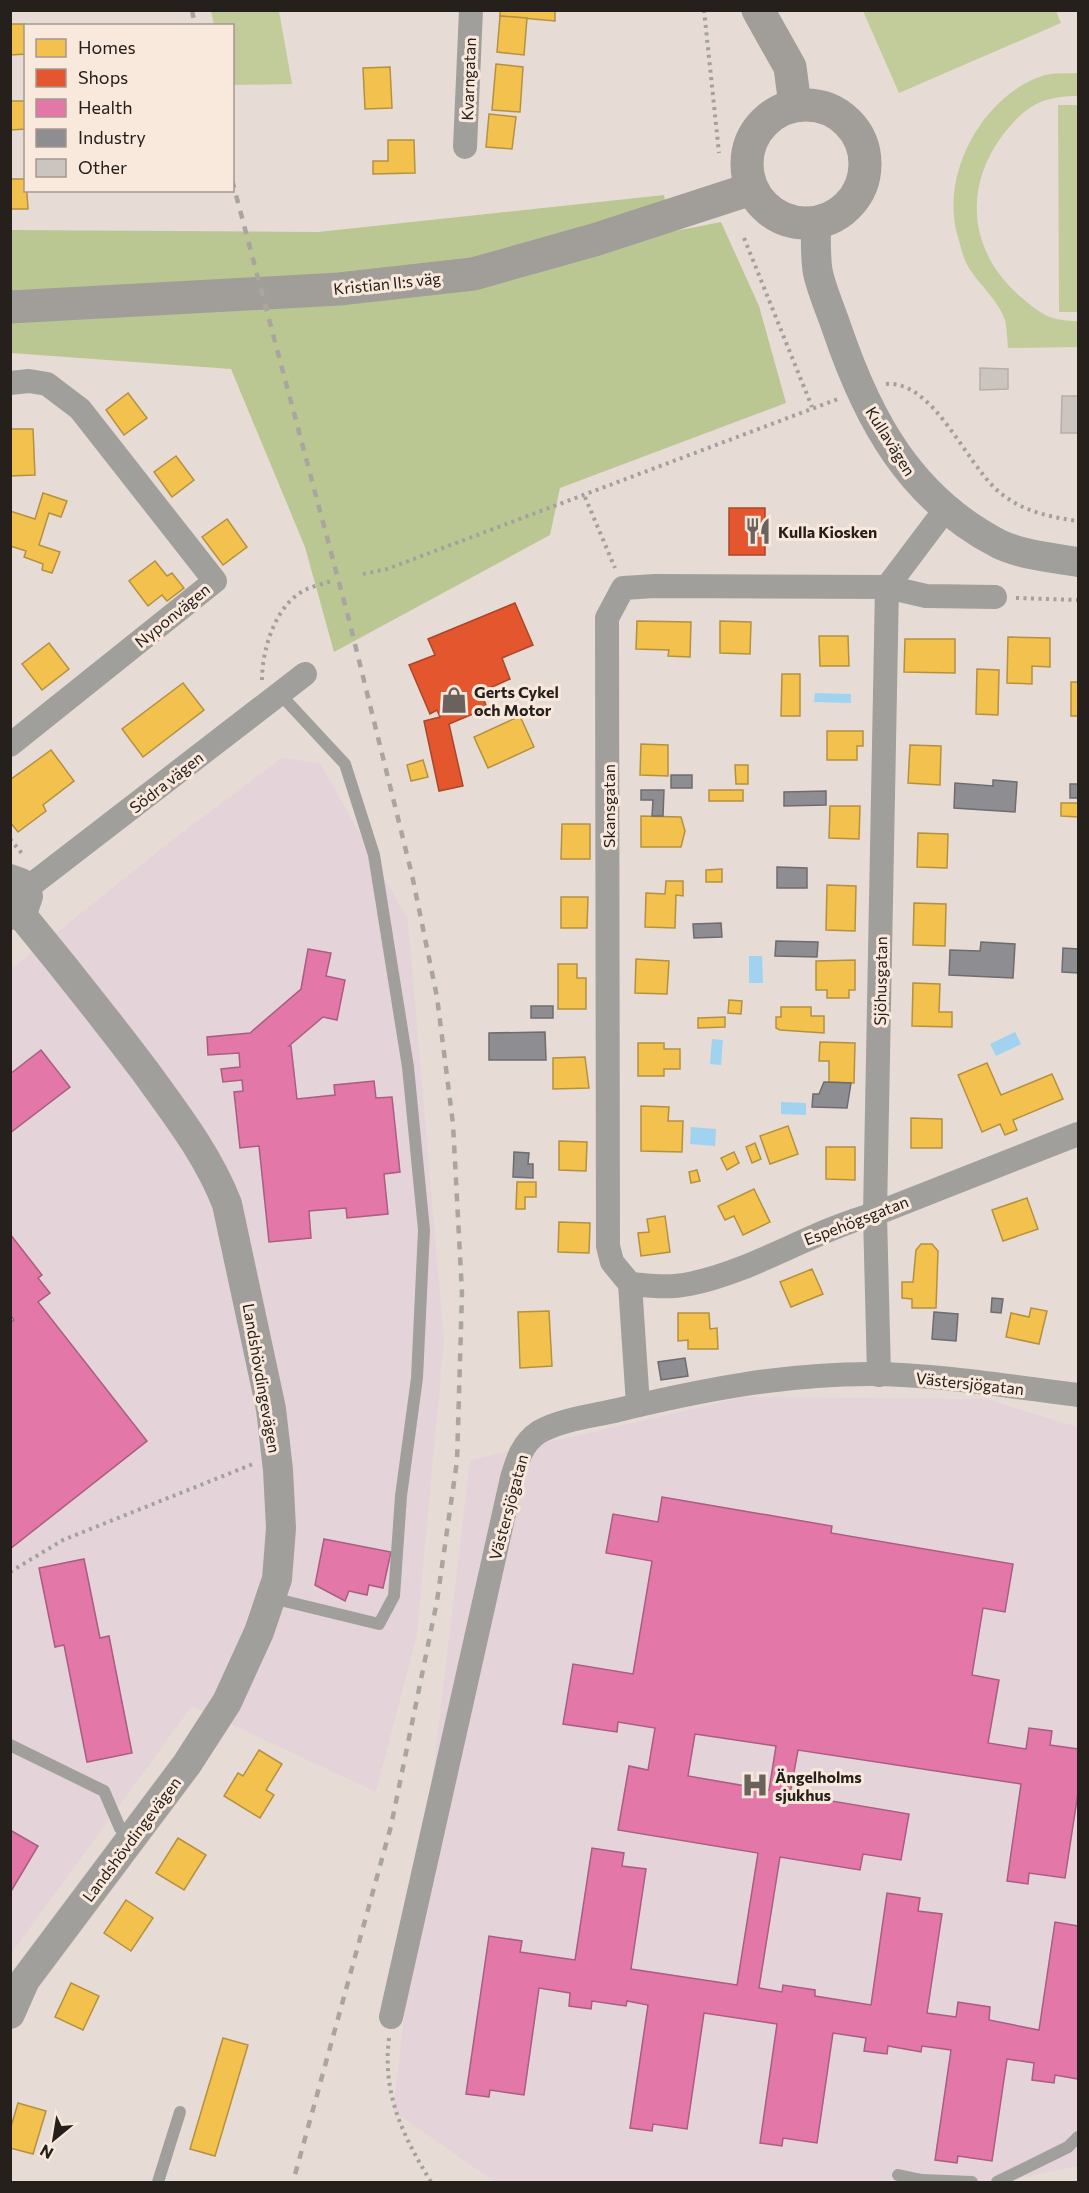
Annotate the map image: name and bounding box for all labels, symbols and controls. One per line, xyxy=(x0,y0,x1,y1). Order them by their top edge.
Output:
legend xyxy=(24,24,234,192)
text: Homes xyxy=(78,36,136,58)
street label: Kvarngatan xyxy=(457,37,479,121)
text: Shops xyxy=(78,66,128,88)
text: Health xyxy=(78,96,133,118)
text: Industry xyxy=(78,126,146,148)
text: Other xyxy=(78,156,127,178)
street label: Kristian II:s väg xyxy=(332,268,442,298)
street label: Kullavägen xyxy=(862,403,920,479)
restaurant icon: Kulla Kiosken xyxy=(743,516,773,546)
place label: Kulla Kiosken xyxy=(778,522,877,541)
street label: Nyponvägen xyxy=(131,579,213,651)
place label: Gerts Cykel och Motor xyxy=(474,682,559,719)
shop icon: Gerts Cykel och Motor xyxy=(439,685,469,715)
street label: Södra vägen xyxy=(125,747,207,817)
street label: Skansgatan xyxy=(599,764,618,848)
street label: Sjöhusgatan xyxy=(870,936,890,1026)
street label: Espehögsgatan xyxy=(801,1191,911,1249)
street label: Landshövdingevägen xyxy=(239,1302,285,1454)
street label: Västersjögatan xyxy=(915,1368,1025,1398)
street label: Västersjögatan xyxy=(485,1452,531,1562)
place label: Ängelholms sjukhus xyxy=(775,1767,862,1804)
hospital icon: Ängelholms sjukhus xyxy=(740,1770,770,1800)
street label: Landshövdingevägen xyxy=(78,1773,184,1905)
north arrow xyxy=(24,2109,84,2169)
text: N xyxy=(36,2141,56,2164)

